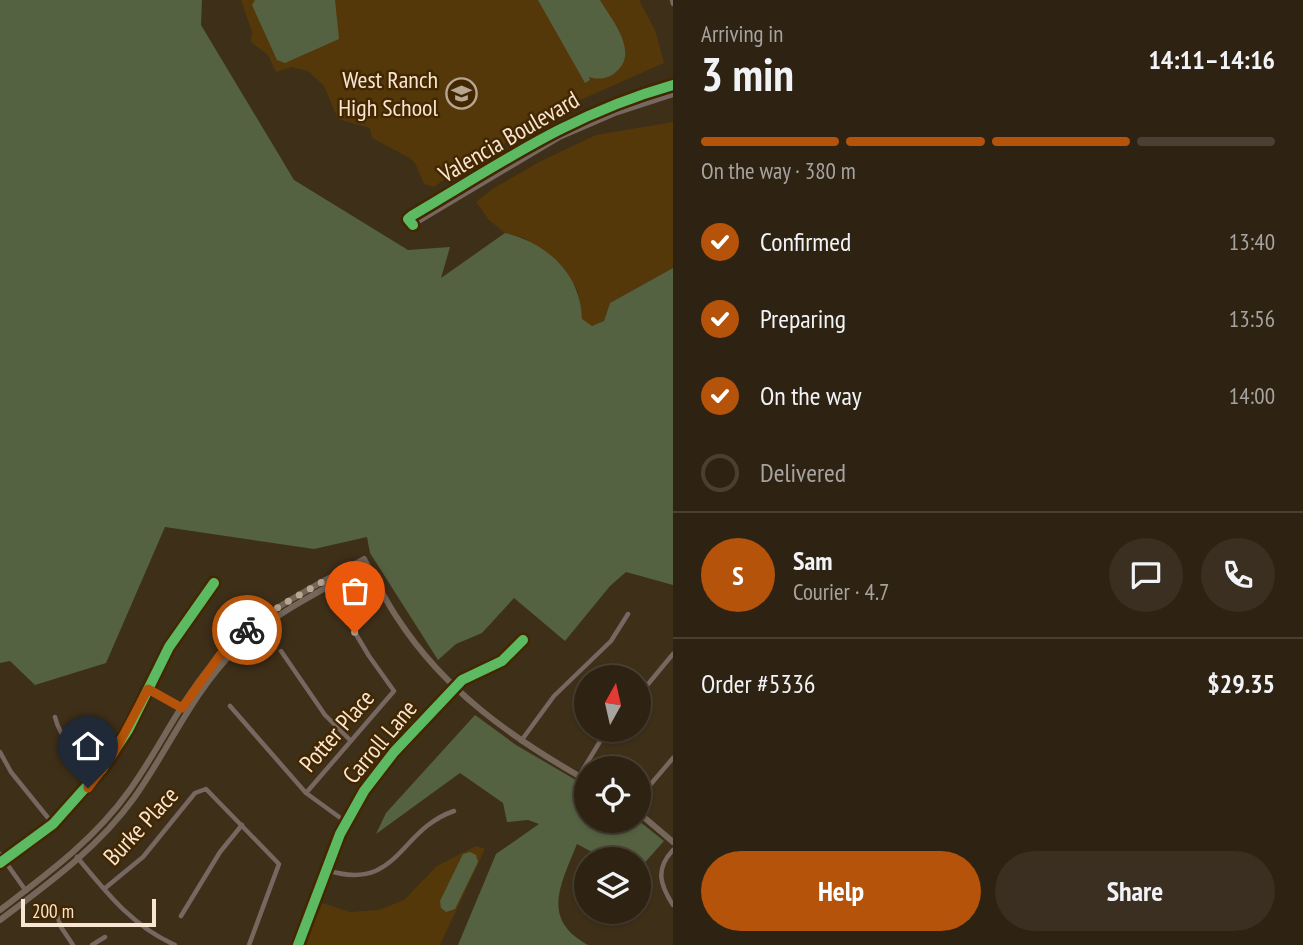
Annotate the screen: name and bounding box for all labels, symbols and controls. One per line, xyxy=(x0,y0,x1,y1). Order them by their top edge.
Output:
text: Arriving in xyxy=(701,19,783,48)
text: 14:11–14:16 xyxy=(1148,43,1275,76)
text: 3 min xyxy=(701,44,794,104)
place label: West Ranch High School xyxy=(338,64,438,123)
school or university icon: West Ranch High School xyxy=(444,77,478,111)
street label: Valencia Boulevard xyxy=(432,84,585,190)
text: On the way · 380 m xyxy=(701,156,856,185)
icon: check xyxy=(701,223,739,261)
text: Confirmed xyxy=(760,225,851,258)
text: 13:40 xyxy=(1229,227,1275,256)
icon: check xyxy=(701,300,739,338)
text: Preparing xyxy=(760,302,846,335)
text: 13:56 xyxy=(1229,304,1275,333)
icon: check xyxy=(701,377,739,415)
text: On the way xyxy=(760,379,862,412)
text: 14:00 xyxy=(1229,381,1275,410)
text: Delivered xyxy=(760,456,846,489)
button: chat xyxy=(1109,538,1183,612)
button: phone xyxy=(1201,538,1275,612)
text: Sam xyxy=(793,544,832,577)
text: S xyxy=(732,559,744,592)
pin xyxy=(325,561,385,633)
icon: bag xyxy=(336,572,374,610)
text: Courier · 4.7 xyxy=(793,577,889,606)
courier xyxy=(212,595,282,665)
icon: bike xyxy=(228,611,266,649)
north arrow xyxy=(574,665,651,742)
map controls xyxy=(574,665,651,924)
text: Order #5336 xyxy=(701,667,816,700)
text: $29.35 xyxy=(1207,667,1275,700)
street label: Potter Place xyxy=(292,683,381,778)
street label: Carroll Lane xyxy=(336,694,424,790)
pin xyxy=(58,716,118,788)
icon: home xyxy=(69,727,107,765)
button: locate xyxy=(574,756,651,833)
street label: Burke Place xyxy=(96,780,185,871)
button: layers xyxy=(574,847,651,924)
button: Help xyxy=(701,851,981,931)
button: Share xyxy=(995,851,1275,931)
scale bar xyxy=(21,896,156,928)
text: 200 m xyxy=(32,899,74,923)

